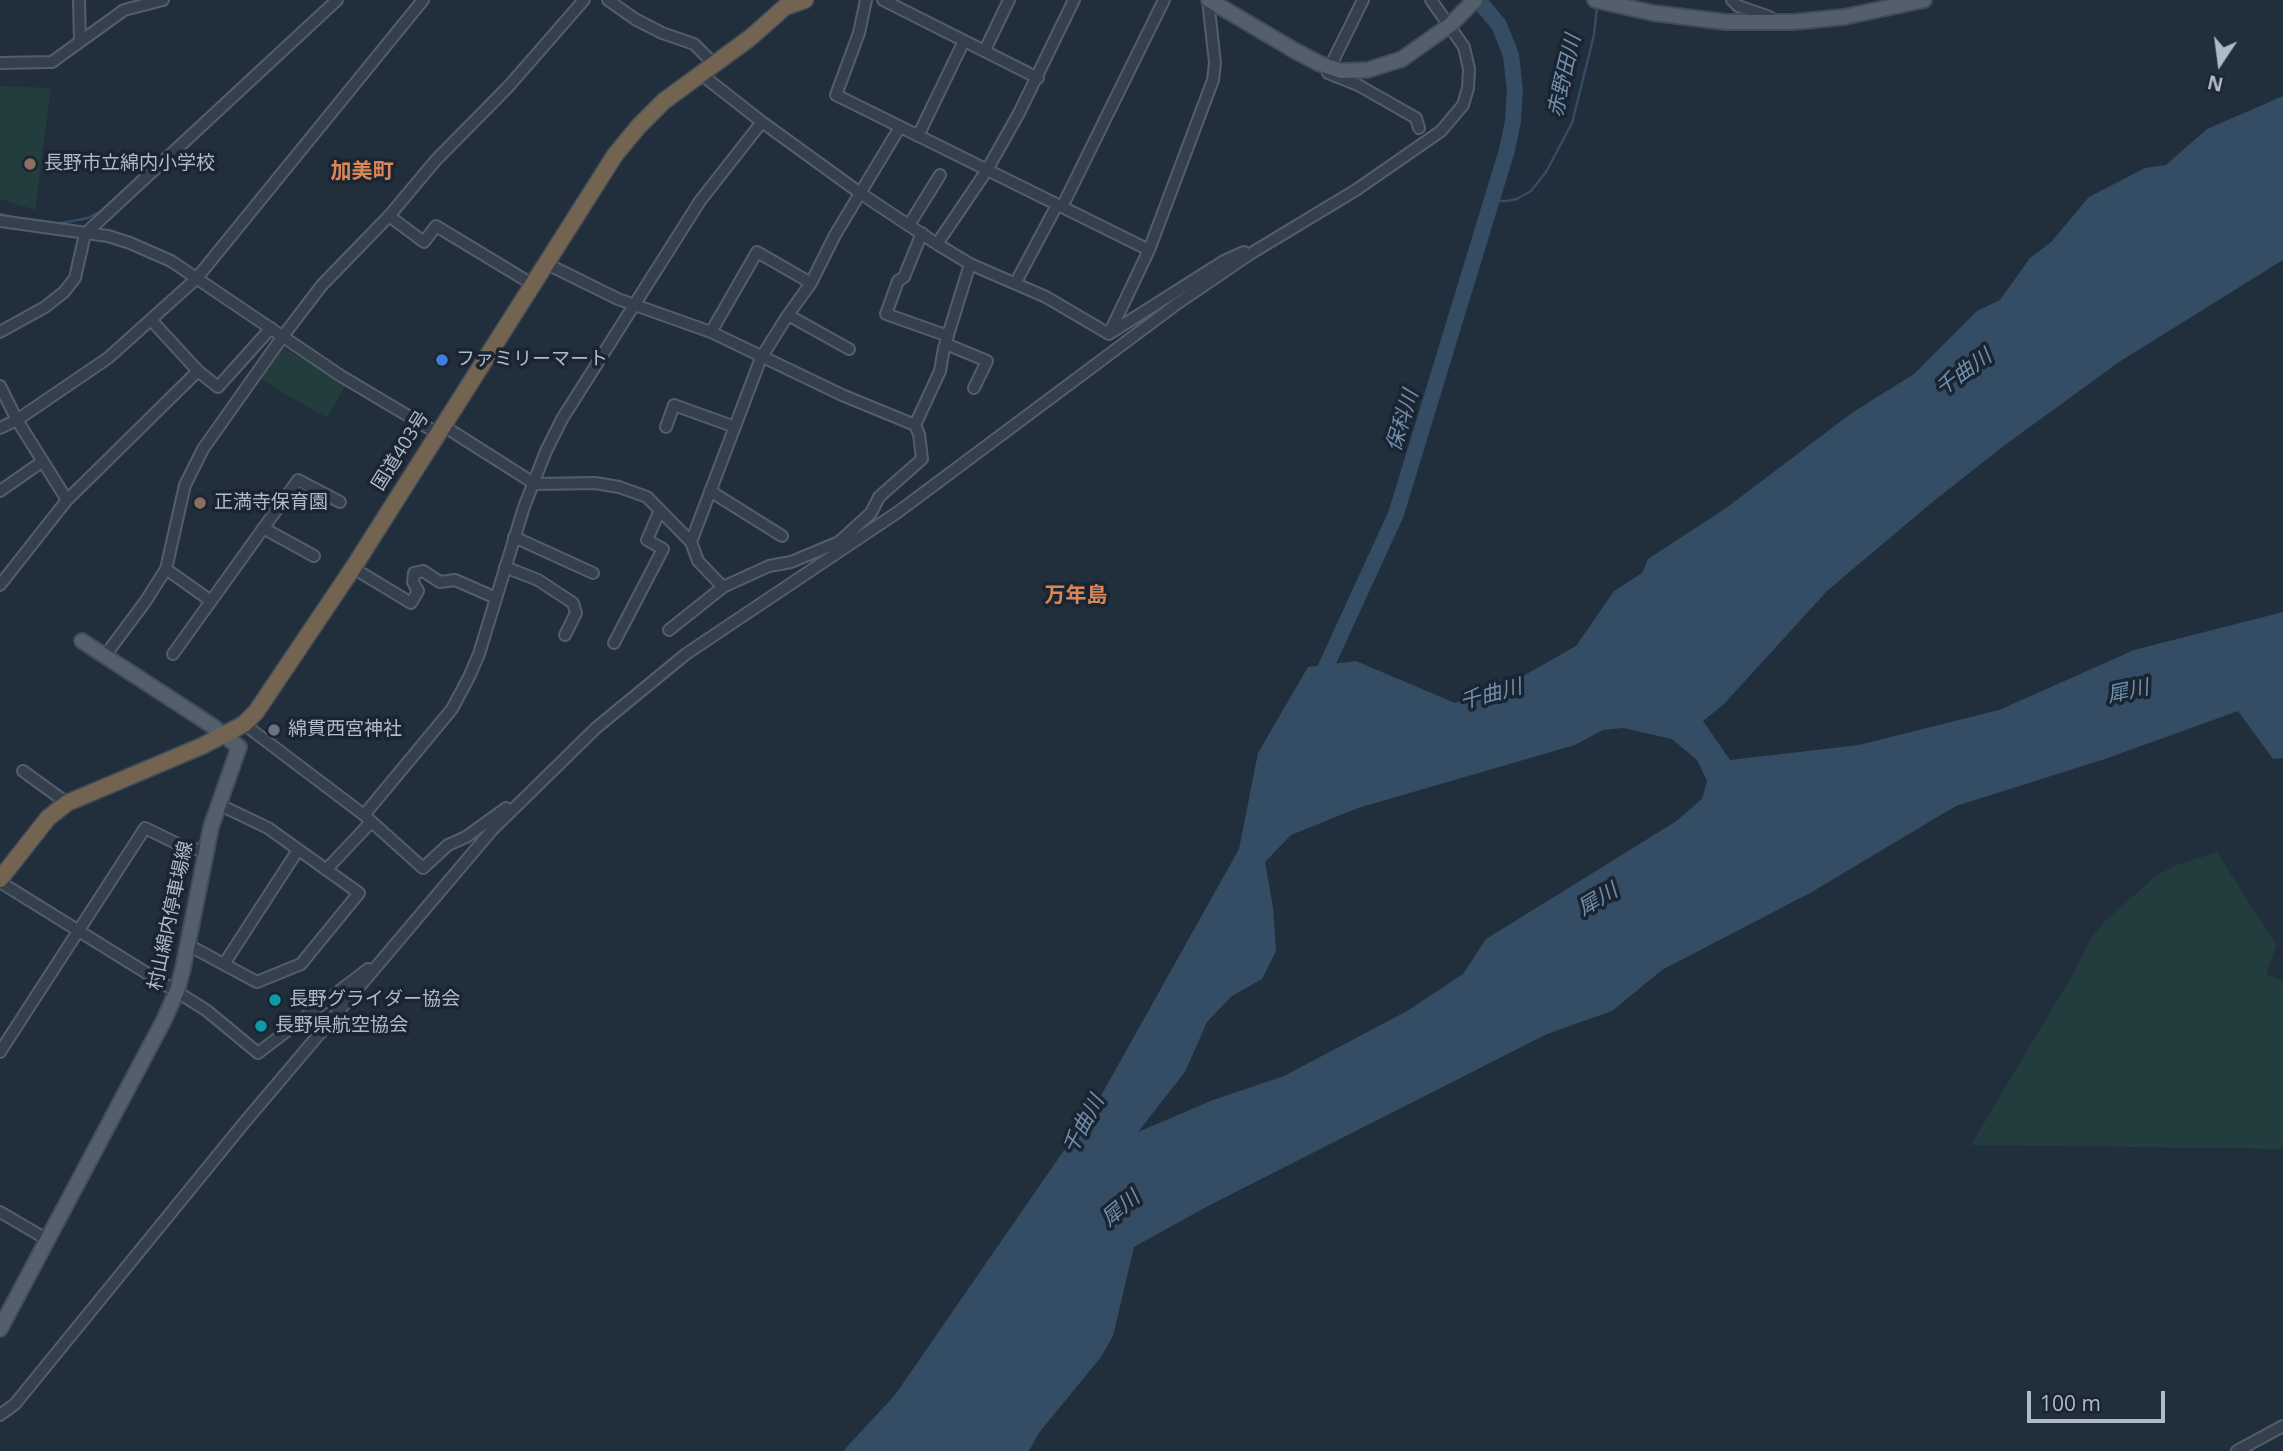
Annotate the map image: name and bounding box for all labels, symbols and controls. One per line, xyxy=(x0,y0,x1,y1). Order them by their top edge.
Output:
north arrow xyxy=(2185,28,2255,98)
water label: 赤野田川 xyxy=(1543,32,1587,120)
text: N xyxy=(2205,69,2226,98)
place label: 長野市立綿内小学校 xyxy=(44,153,215,175)
marker: 長野市立綿内小学校 xyxy=(22,156,38,172)
district label: 加美町 xyxy=(331,159,393,185)
water label: 千曲川 xyxy=(1931,344,1997,402)
place label: ファミリーマート xyxy=(456,349,608,371)
marker: ファミリーマート xyxy=(434,352,450,368)
water label: 保科川 xyxy=(1382,387,1424,455)
street label: 国道403号 xyxy=(368,407,434,495)
place label: 正満寺保育園 xyxy=(214,492,328,514)
marker: 正満寺保育園 xyxy=(192,495,208,511)
district label: 万年島 xyxy=(1045,583,1107,609)
water label: 千曲川 xyxy=(1457,675,1525,715)
water label: 犀川 xyxy=(2105,675,2151,709)
place label: 綿貫西宮神社 xyxy=(288,719,402,741)
marker: 綿貫西宮神社 xyxy=(266,722,282,738)
street label: 村山綿内停車場線 xyxy=(144,839,198,993)
water label: 犀川 xyxy=(1574,878,1622,922)
place label: 長野グライダー協会 xyxy=(289,989,460,1011)
marker: 長野グライダー協会 xyxy=(267,992,283,1008)
place label: 長野県航空協会 xyxy=(275,1015,408,1037)
marker: 長野県航空協会 xyxy=(253,1018,269,1034)
water label: 千曲川 xyxy=(1058,1091,1110,1159)
water label: 犀川 xyxy=(1097,1186,1145,1232)
scale bar xyxy=(2031,1378,2169,1422)
text: 100 m xyxy=(2040,1389,2101,1417)

